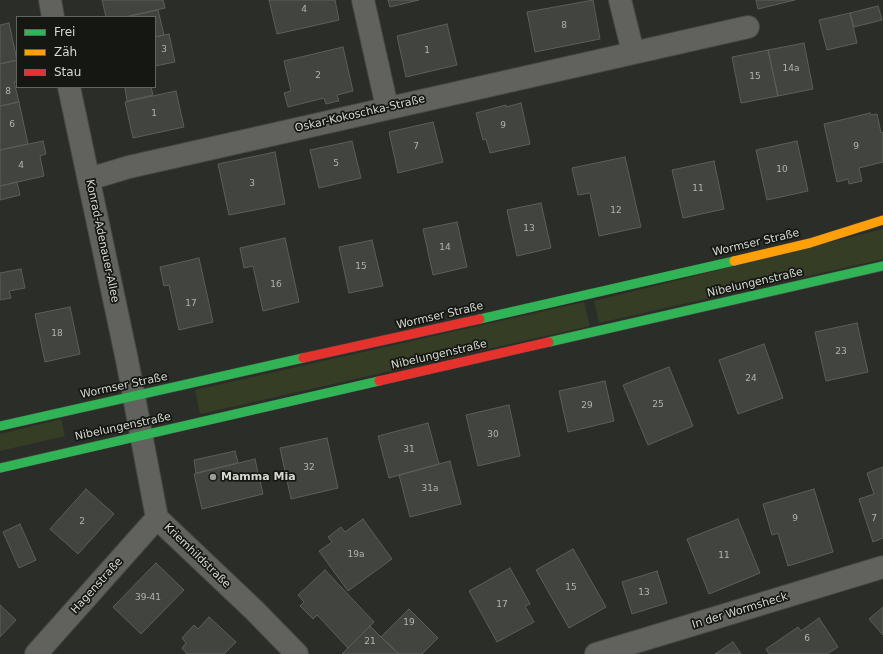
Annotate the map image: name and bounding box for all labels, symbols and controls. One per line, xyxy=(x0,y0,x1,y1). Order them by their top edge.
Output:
house number: 4 xyxy=(301,5,307,15)
legend xyxy=(16,16,156,88)
house number: 8 xyxy=(561,21,567,31)
text: Frei xyxy=(54,25,75,39)
text: Zäh xyxy=(54,45,77,59)
house number: 3 xyxy=(161,45,167,55)
house number: 1 xyxy=(424,46,430,56)
house number: 14a xyxy=(783,64,799,74)
text: Stau xyxy=(54,65,81,79)
house number: 2 xyxy=(315,71,321,81)
house number: 15 xyxy=(749,72,761,82)
house number: 8 xyxy=(5,87,11,97)
street label: Oskar-Kokoschka-Straße xyxy=(294,93,426,135)
house number: 1 xyxy=(151,109,157,119)
house number: 6 xyxy=(9,120,15,130)
house number: 9 xyxy=(500,121,506,131)
house number: 7 xyxy=(413,142,419,152)
house number: 9 xyxy=(853,142,859,152)
house number: 5 xyxy=(333,159,339,169)
house number: 4 xyxy=(18,161,24,171)
house number: 10 xyxy=(776,165,788,175)
street label: Konrad-Adenauer-Allee xyxy=(82,178,122,304)
house number: 3 xyxy=(249,179,255,189)
house number: 11 xyxy=(692,184,704,194)
house number: 12 xyxy=(610,206,622,216)
house number: 13 xyxy=(523,224,535,234)
street label: Wormser Straße xyxy=(711,227,801,259)
house number: 14 xyxy=(439,243,451,253)
house number: 15 xyxy=(355,262,367,272)
street label: Nibelungenstraße xyxy=(706,266,804,300)
house number: 16 xyxy=(270,280,282,290)
house number: 17 xyxy=(185,299,197,309)
street label: Wormser Straße xyxy=(395,300,485,332)
house number: 18 xyxy=(51,329,63,339)
street label: Nibelungenstraße xyxy=(390,338,488,372)
house number: 23 xyxy=(835,347,847,357)
street label: Wormser Straße xyxy=(79,370,169,402)
house number: 24 xyxy=(745,374,757,384)
house number: 25 xyxy=(652,400,664,410)
house number: 29 xyxy=(581,401,593,411)
street label: Nibelungenstraße xyxy=(74,410,172,444)
house number: 30 xyxy=(487,430,499,440)
house number: 31 xyxy=(403,445,415,455)
house number: 32 xyxy=(303,463,315,473)
place label: Mamma Mia xyxy=(221,470,296,484)
marker: Mamma Mia xyxy=(208,472,218,482)
house number: 31a xyxy=(422,484,438,494)
house number: 9 xyxy=(792,514,798,524)
house number: 7 xyxy=(871,514,877,524)
house number: 2 xyxy=(79,517,85,527)
street label: Kriemhildstraße xyxy=(161,521,233,591)
house number: 19a xyxy=(348,550,364,560)
house number: 11 xyxy=(718,551,730,561)
street label: Hagenstraße xyxy=(68,555,126,617)
house number: 15 xyxy=(565,583,577,593)
house number: 13 xyxy=(638,588,650,598)
street label: In der Wormsheck xyxy=(691,590,789,632)
house number: 39-41 xyxy=(135,593,161,603)
house number: 17 xyxy=(496,600,508,610)
house number: 19 xyxy=(403,618,415,628)
house number: 6 xyxy=(804,634,810,644)
house number: 21 xyxy=(364,637,376,647)

